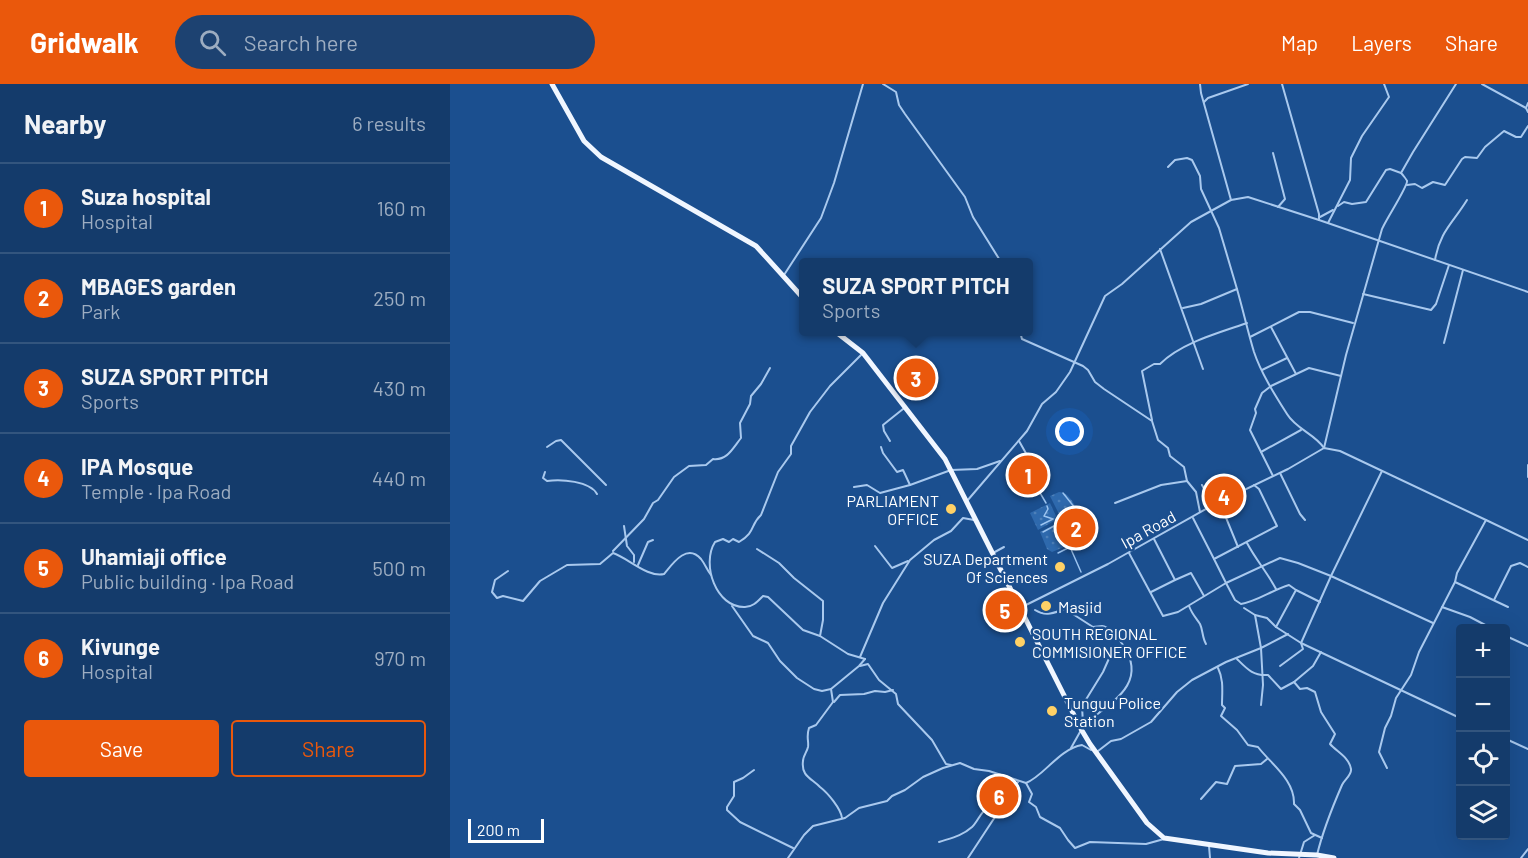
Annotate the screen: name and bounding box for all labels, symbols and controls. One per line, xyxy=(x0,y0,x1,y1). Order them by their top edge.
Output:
search box xyxy=(175,15,595,69)
text: Gridwalk xyxy=(30,25,139,59)
icon: search xyxy=(196,26,229,59)
text: Search here xyxy=(244,29,358,55)
text: Map xyxy=(1281,30,1318,55)
text: Layers xyxy=(1351,30,1412,55)
text: Share xyxy=(1445,30,1498,55)
text: Nearby xyxy=(24,108,106,139)
text: 6 results xyxy=(352,111,426,135)
text: Suza hospital xyxy=(81,183,211,209)
text: 1 xyxy=(40,196,47,220)
text: 160 m xyxy=(377,196,426,220)
text: Hospital xyxy=(81,209,153,233)
popup xyxy=(799,258,1033,336)
text: SUZA SPORT PITCH xyxy=(822,272,1010,298)
text: MBAGES garden xyxy=(81,273,236,299)
text: 2 xyxy=(38,286,49,310)
text: 250 m xyxy=(373,286,426,310)
text: Sports xyxy=(822,298,880,322)
text: Park xyxy=(81,299,120,323)
pin: 3 xyxy=(896,356,936,400)
text: SUZA SPORT PITCH xyxy=(81,363,268,389)
text: 3 xyxy=(38,376,49,400)
text: 430 m xyxy=(373,376,426,400)
text: Sports xyxy=(81,389,139,413)
your location xyxy=(1055,417,1084,446)
pin: 1 xyxy=(1008,452,1048,498)
text: IPA Mosque xyxy=(81,453,193,479)
text: 4 xyxy=(37,466,50,490)
text: 440 m xyxy=(372,466,426,490)
pin: 4 xyxy=(1204,474,1244,518)
text: Temple · Ipa Road xyxy=(81,479,231,503)
place label: PARLIAMENT OFFICE xyxy=(846,491,939,528)
marker: PARLIAMENT OFFICE xyxy=(944,502,958,516)
pin: 2 xyxy=(1056,506,1096,550)
street label: Ipa Road xyxy=(1117,506,1179,552)
text: Uhamiaji office xyxy=(81,543,227,569)
place label: SUZA Department Of Sciences xyxy=(923,549,1048,586)
text: 5 xyxy=(38,556,49,580)
text: 500 m xyxy=(373,556,426,580)
marker: SUZA Department Of Sciences xyxy=(1053,560,1067,574)
text: Public building · Ipa Road xyxy=(81,569,294,593)
pin: 5 xyxy=(986,588,1024,632)
place label: Masjid xyxy=(1058,597,1102,616)
marker: Masjid xyxy=(1039,599,1053,613)
place label: SOUTH REGIONAL COMMISIONER OFFICE xyxy=(1032,624,1187,661)
map controls xyxy=(1456,624,1510,840)
button: + xyxy=(1456,624,1510,678)
text: Kivunge xyxy=(81,633,160,659)
marker: SOUTH REGIONAL COMMISIONER OFFICE xyxy=(1013,635,1027,649)
text: 6 xyxy=(38,646,49,670)
text: 970 m xyxy=(374,646,426,670)
text: Hospital xyxy=(81,659,153,683)
button: − xyxy=(1456,678,1510,732)
place label: Tunguu Police Station xyxy=(1064,693,1161,730)
marker: Tunguu Police Station xyxy=(1045,704,1059,718)
button: Save xyxy=(24,720,219,777)
button: Share xyxy=(231,720,426,777)
button: locate xyxy=(1456,732,1510,786)
pin: 6 xyxy=(980,774,1018,818)
button: layers xyxy=(1456,786,1510,840)
scale bar xyxy=(468,816,544,844)
text: 200 m xyxy=(477,820,520,839)

